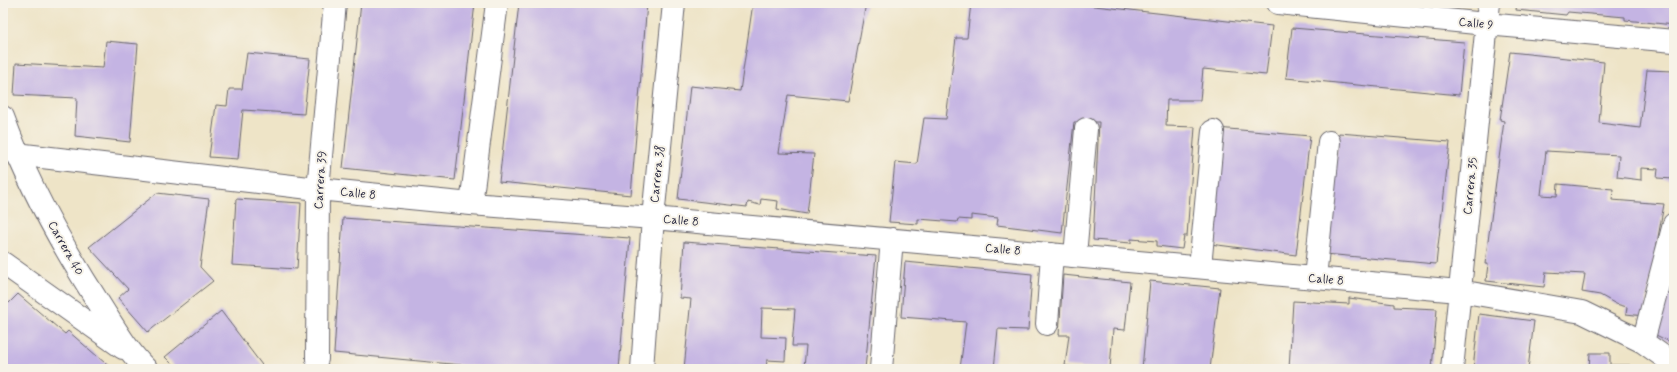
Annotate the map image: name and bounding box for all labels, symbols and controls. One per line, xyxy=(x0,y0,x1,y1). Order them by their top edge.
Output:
street label: Calle 9 xyxy=(1458,14,1494,34)
street label: Carrera 38 xyxy=(647,145,669,204)
street label: Carrera 39 xyxy=(311,150,331,210)
street label: Carrera 35 xyxy=(1460,157,1482,216)
street label: Calle 8 xyxy=(339,184,377,204)
street label: Calle 8 xyxy=(662,211,699,231)
street label: Carrera 40 xyxy=(44,219,87,279)
street label: Calle 8 xyxy=(984,240,1021,260)
street label: Calle 8 xyxy=(1307,270,1344,290)

